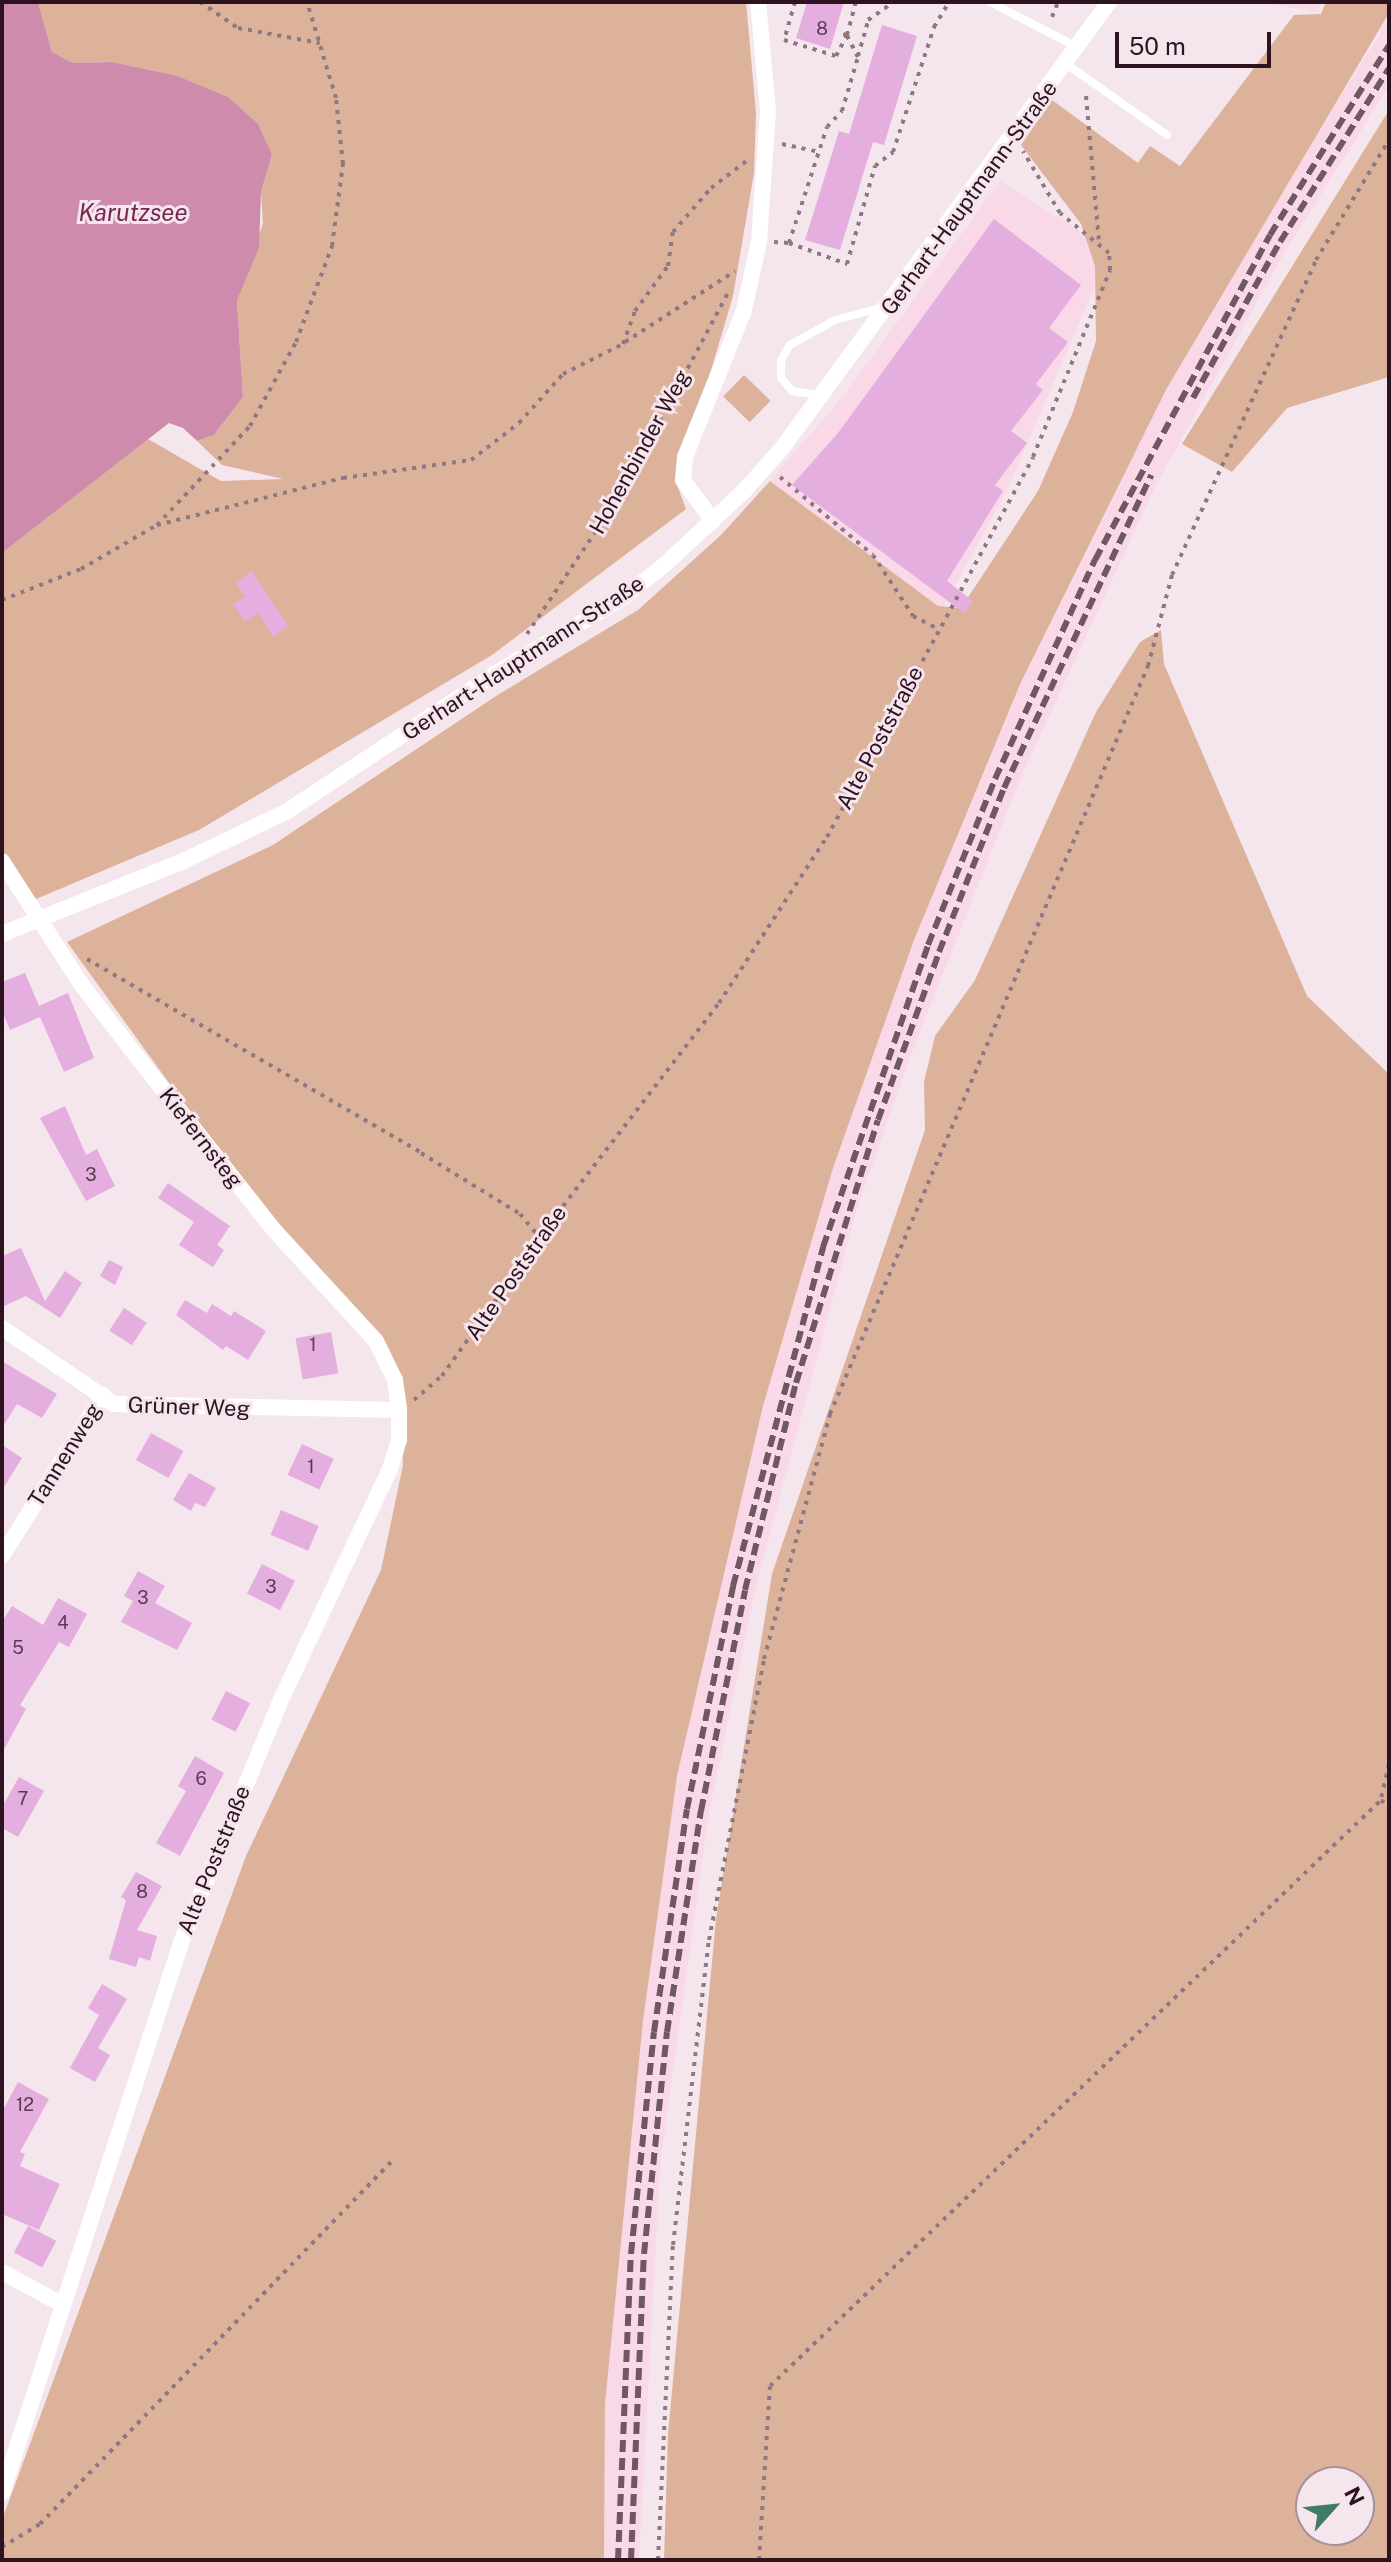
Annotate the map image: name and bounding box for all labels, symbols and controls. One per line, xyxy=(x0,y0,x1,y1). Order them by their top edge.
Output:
scale bar xyxy=(1119,16,1275,66)
house number: 8 xyxy=(816,18,828,40)
text: 50 m xyxy=(1129,32,1186,60)
street label: Gerhart-Hauptmann-Straße xyxy=(875,76,1063,320)
water label: Karutzsee xyxy=(79,199,187,227)
street label: Hohenbinder Weg xyxy=(584,365,696,539)
street label: Gerhart-Hauptmann-Straße xyxy=(397,570,649,746)
street label: Alte Poststraße xyxy=(831,662,929,814)
street label: Kiefernsteg xyxy=(154,1083,248,1193)
house number: 3 xyxy=(85,1164,97,1186)
street label: Alte Poststraße xyxy=(460,1201,572,1345)
house number: 1 xyxy=(309,1334,317,1356)
street label: Grüner Weg xyxy=(127,1392,251,1422)
street label: Tannenweg xyxy=(23,1398,107,1512)
house number: 1 xyxy=(307,1456,315,1478)
house number: 3 xyxy=(265,1576,277,1598)
house number: 3 xyxy=(137,1587,149,1609)
house number: 4 xyxy=(57,1612,69,1634)
house number: 5 xyxy=(12,1637,24,1659)
house number: 6 xyxy=(195,1768,207,1790)
street label: Alte Poststraße xyxy=(172,1782,256,1938)
house number: 7 xyxy=(18,1788,28,1810)
house number: 8 xyxy=(136,1881,148,1903)
house number: 12 xyxy=(16,2094,34,2116)
north arrow xyxy=(1295,2466,1375,2546)
text: N xyxy=(1339,2482,1370,2510)

